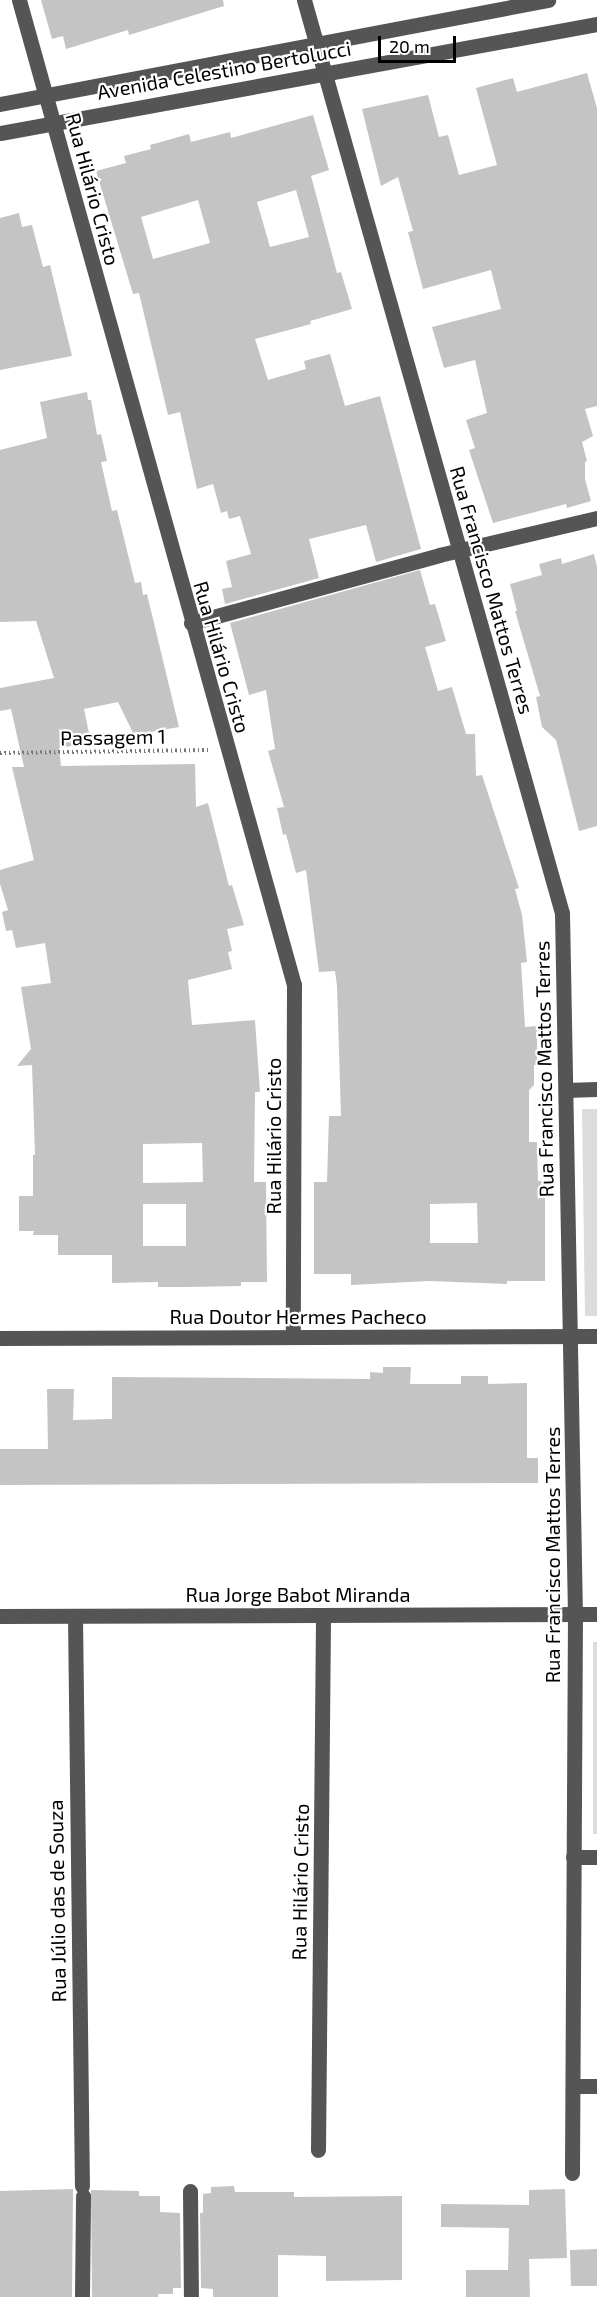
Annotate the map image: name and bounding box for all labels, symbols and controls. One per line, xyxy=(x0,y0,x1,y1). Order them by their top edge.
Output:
scale bar xyxy=(381,24,459,62)
text: 20 m xyxy=(389,35,430,57)
street label: Avenida Celestino Bertolucci xyxy=(95,36,353,104)
street label: Rua Hilário Cristo xyxy=(61,110,125,268)
street label: Rua Francisco Mattos Terres xyxy=(445,463,539,717)
street label: Rua Hilário Cristo xyxy=(189,578,255,736)
street label: Passagem 1 xyxy=(60,724,166,750)
street label: Rua Francisco Mattos Terres xyxy=(530,940,558,1198)
street label: Rua Hilário Cristo xyxy=(261,1058,285,1214)
street label: Rua Doutor Hermes Pacheco xyxy=(169,1304,427,1328)
street label: Rua Francisco Mattos Terres xyxy=(540,1426,564,1684)
street label: Rua Jorge Babot Miranda xyxy=(185,1582,411,1606)
street label: Rua Júlio das de Souza xyxy=(43,1799,71,2003)
street label: Rua Hilário Cristo xyxy=(287,1803,313,1961)

